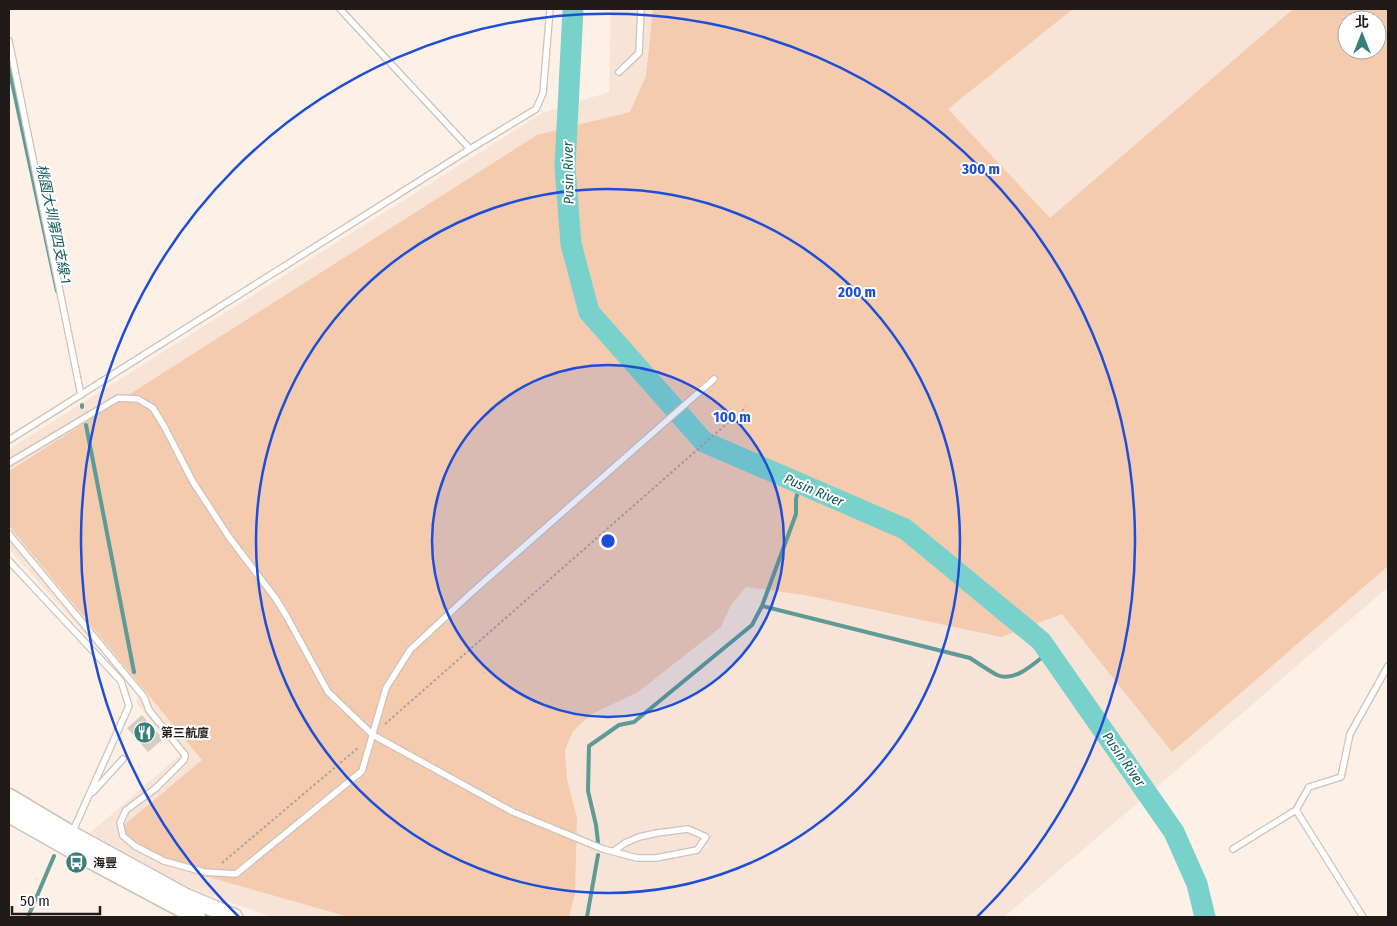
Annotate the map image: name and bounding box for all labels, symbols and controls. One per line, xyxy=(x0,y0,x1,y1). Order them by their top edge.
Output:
north arrow xyxy=(1337,10,1387,60)
text: 北 xyxy=(1355,14,1369,31)
water label: Pusin River xyxy=(559,140,578,205)
text: 300 m xyxy=(961,160,1000,178)
water label: 桃園大圳第四支線-1 xyxy=(33,163,74,285)
text: 200 m xyxy=(837,283,876,301)
text: 100 m xyxy=(713,408,751,426)
water label: Pusin River xyxy=(782,470,847,511)
centre of rings xyxy=(599,532,617,550)
restaurant icon: 第三航廈 xyxy=(133,721,157,745)
place label: 第三航廈 xyxy=(161,726,209,740)
water label: Pusin River xyxy=(1099,729,1149,791)
bus stop icon: 海豐 xyxy=(65,851,89,875)
place label: 海豐 xyxy=(93,856,117,870)
scale bar xyxy=(12,884,100,916)
text: 50 m xyxy=(20,892,50,910)

